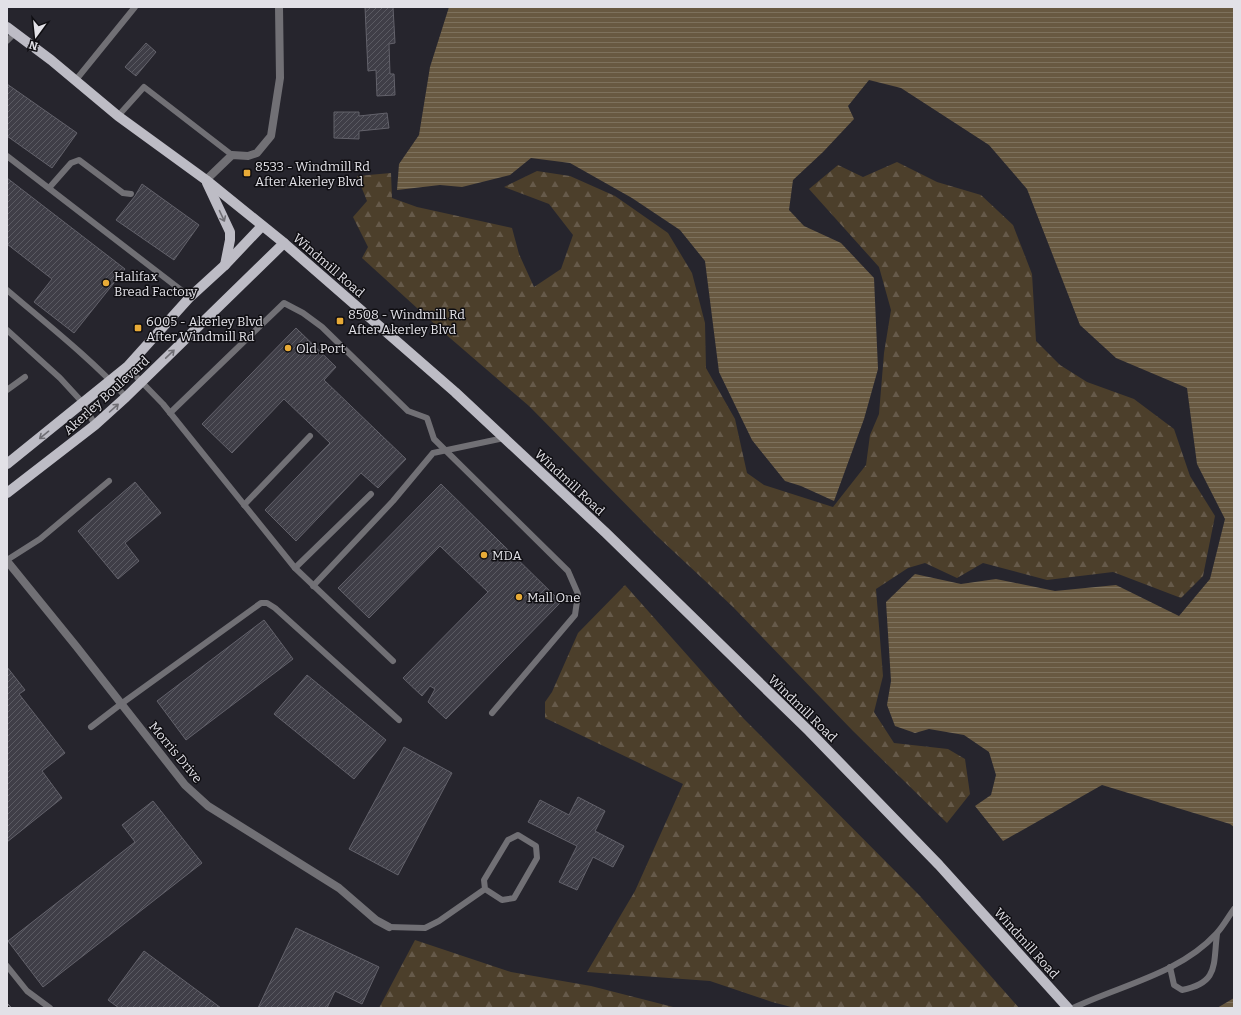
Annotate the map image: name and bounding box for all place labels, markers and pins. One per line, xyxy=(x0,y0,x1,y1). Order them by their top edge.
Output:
place label: 8533 - Windmill Rd After Akerley Blvd xyxy=(255,159,370,189)
marker: 8533 - Windmill Rd After Akerley Blvd xyxy=(242,168,252,178)
place label: Halifax Bread Factory xyxy=(114,269,198,299)
marker: Halifax Bread Factory xyxy=(101,278,111,288)
place label: 8508 - Windmill Rd After Akerley Blvd xyxy=(348,307,465,337)
place label: 6005 - Akerley Blvd After Windmill Rd xyxy=(146,314,263,344)
marker: 8508 - Windmill Rd After Akerley Blvd xyxy=(335,316,345,326)
marker: 6005 - Akerley Blvd After Windmill Rd xyxy=(133,323,143,333)
place label: Old Port xyxy=(296,341,345,356)
marker: Old Port xyxy=(283,343,293,353)
place label: MDA xyxy=(492,548,523,563)
marker: MDA xyxy=(479,550,489,560)
place label: Mall One xyxy=(527,590,580,605)
marker: Mall One xyxy=(514,592,524,602)

